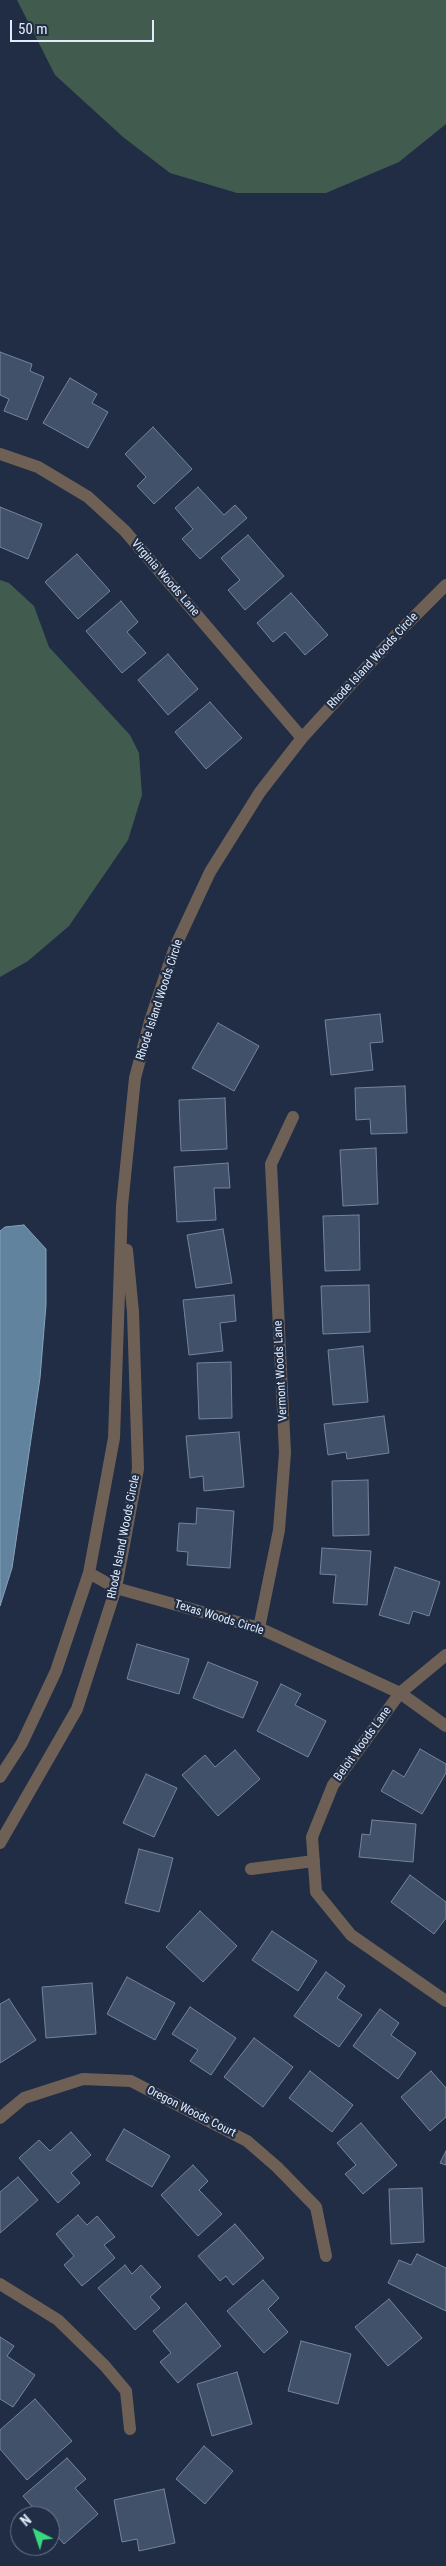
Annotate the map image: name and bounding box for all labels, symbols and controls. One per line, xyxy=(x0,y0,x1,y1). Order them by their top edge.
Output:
scale bar xyxy=(12,10,156,42)
text: 50 m xyxy=(18,20,48,38)
street label: Virginia Woods Lane xyxy=(128,537,202,619)
street label: Rhode Island Woods Circle xyxy=(325,610,421,712)
street label: Rhode Island Woods Circle xyxy=(134,938,186,1062)
street label: Vermont Woods Lane xyxy=(271,1320,291,1422)
street label: Rhode Island Woods Circle xyxy=(105,1474,143,1600)
street label: Texas Woods Circle xyxy=(173,1598,265,1638)
street label: Beloit Woods Lane xyxy=(331,1704,395,1784)
street label: Oregon Woods Court xyxy=(144,2083,238,2141)
north arrow xyxy=(10,2506,60,2556)
text: N xyxy=(17,2512,34,2529)

